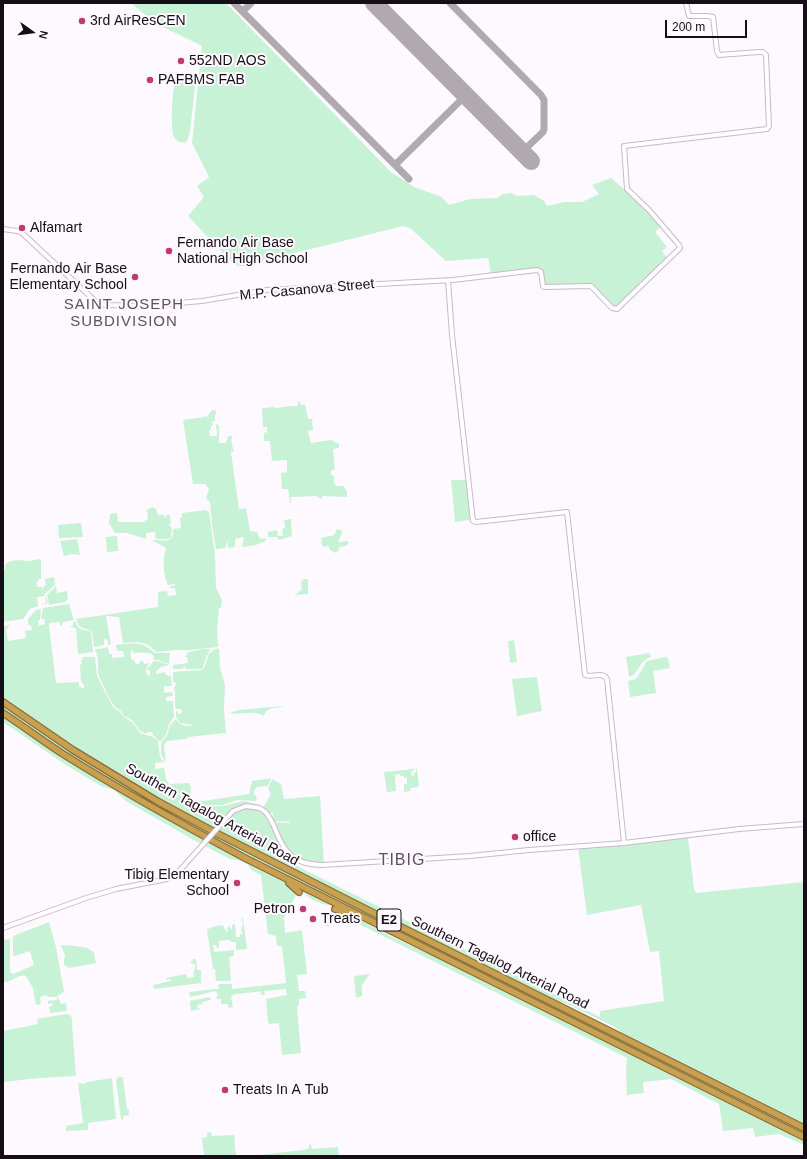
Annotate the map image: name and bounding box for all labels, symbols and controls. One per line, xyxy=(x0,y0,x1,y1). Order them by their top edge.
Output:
north arrow xyxy=(12,12,52,52)
scale bar xyxy=(667,12,749,38)
place label: 3rd AirResCEN xyxy=(90,13,186,29)
marker: 3rd AirResCEN xyxy=(77,16,87,26)
text: 200 m xyxy=(672,20,705,34)
text: N xyxy=(37,30,50,40)
place label: 552ND AOS xyxy=(189,53,266,69)
marker: 552ND AOS xyxy=(176,56,186,66)
place label: PAFBMS FAB xyxy=(158,72,245,88)
marker: PAFBMS FAB xyxy=(145,75,155,85)
place label: Alfamart xyxy=(30,220,82,236)
marker: Alfamart xyxy=(17,223,27,233)
place label: Fernando Air Base National High School xyxy=(177,235,308,268)
marker: Fernando Air Base National High School xyxy=(164,246,174,256)
place label: Fernando Air Base Elementary School xyxy=(9,261,127,294)
marker: Fernando Air Base Elementary School xyxy=(130,272,140,282)
street label: M.P. Casanova Street xyxy=(239,276,375,304)
district label: SAINT JOSEPH SUBDIVISION xyxy=(64,296,184,331)
street label: Southern Tagalog Arterial Road xyxy=(123,760,301,870)
place label: office xyxy=(523,829,556,845)
marker: office xyxy=(510,832,520,842)
district label: TIBIG xyxy=(379,851,425,871)
place label: Tibig Elementary School xyxy=(124,867,229,900)
marker: Tibig Elementary School xyxy=(232,878,242,888)
place label: Petron xyxy=(254,901,295,917)
marker: Petron xyxy=(298,904,308,914)
road number: E2 xyxy=(377,909,401,931)
place label: Treats xyxy=(321,911,360,927)
street label: Southern Tagalog Arterial Road xyxy=(409,913,591,1013)
marker: Treats xyxy=(308,914,318,924)
place label: Treats In A Tub xyxy=(233,1082,328,1098)
marker: Treats In A Tub xyxy=(220,1085,230,1095)

